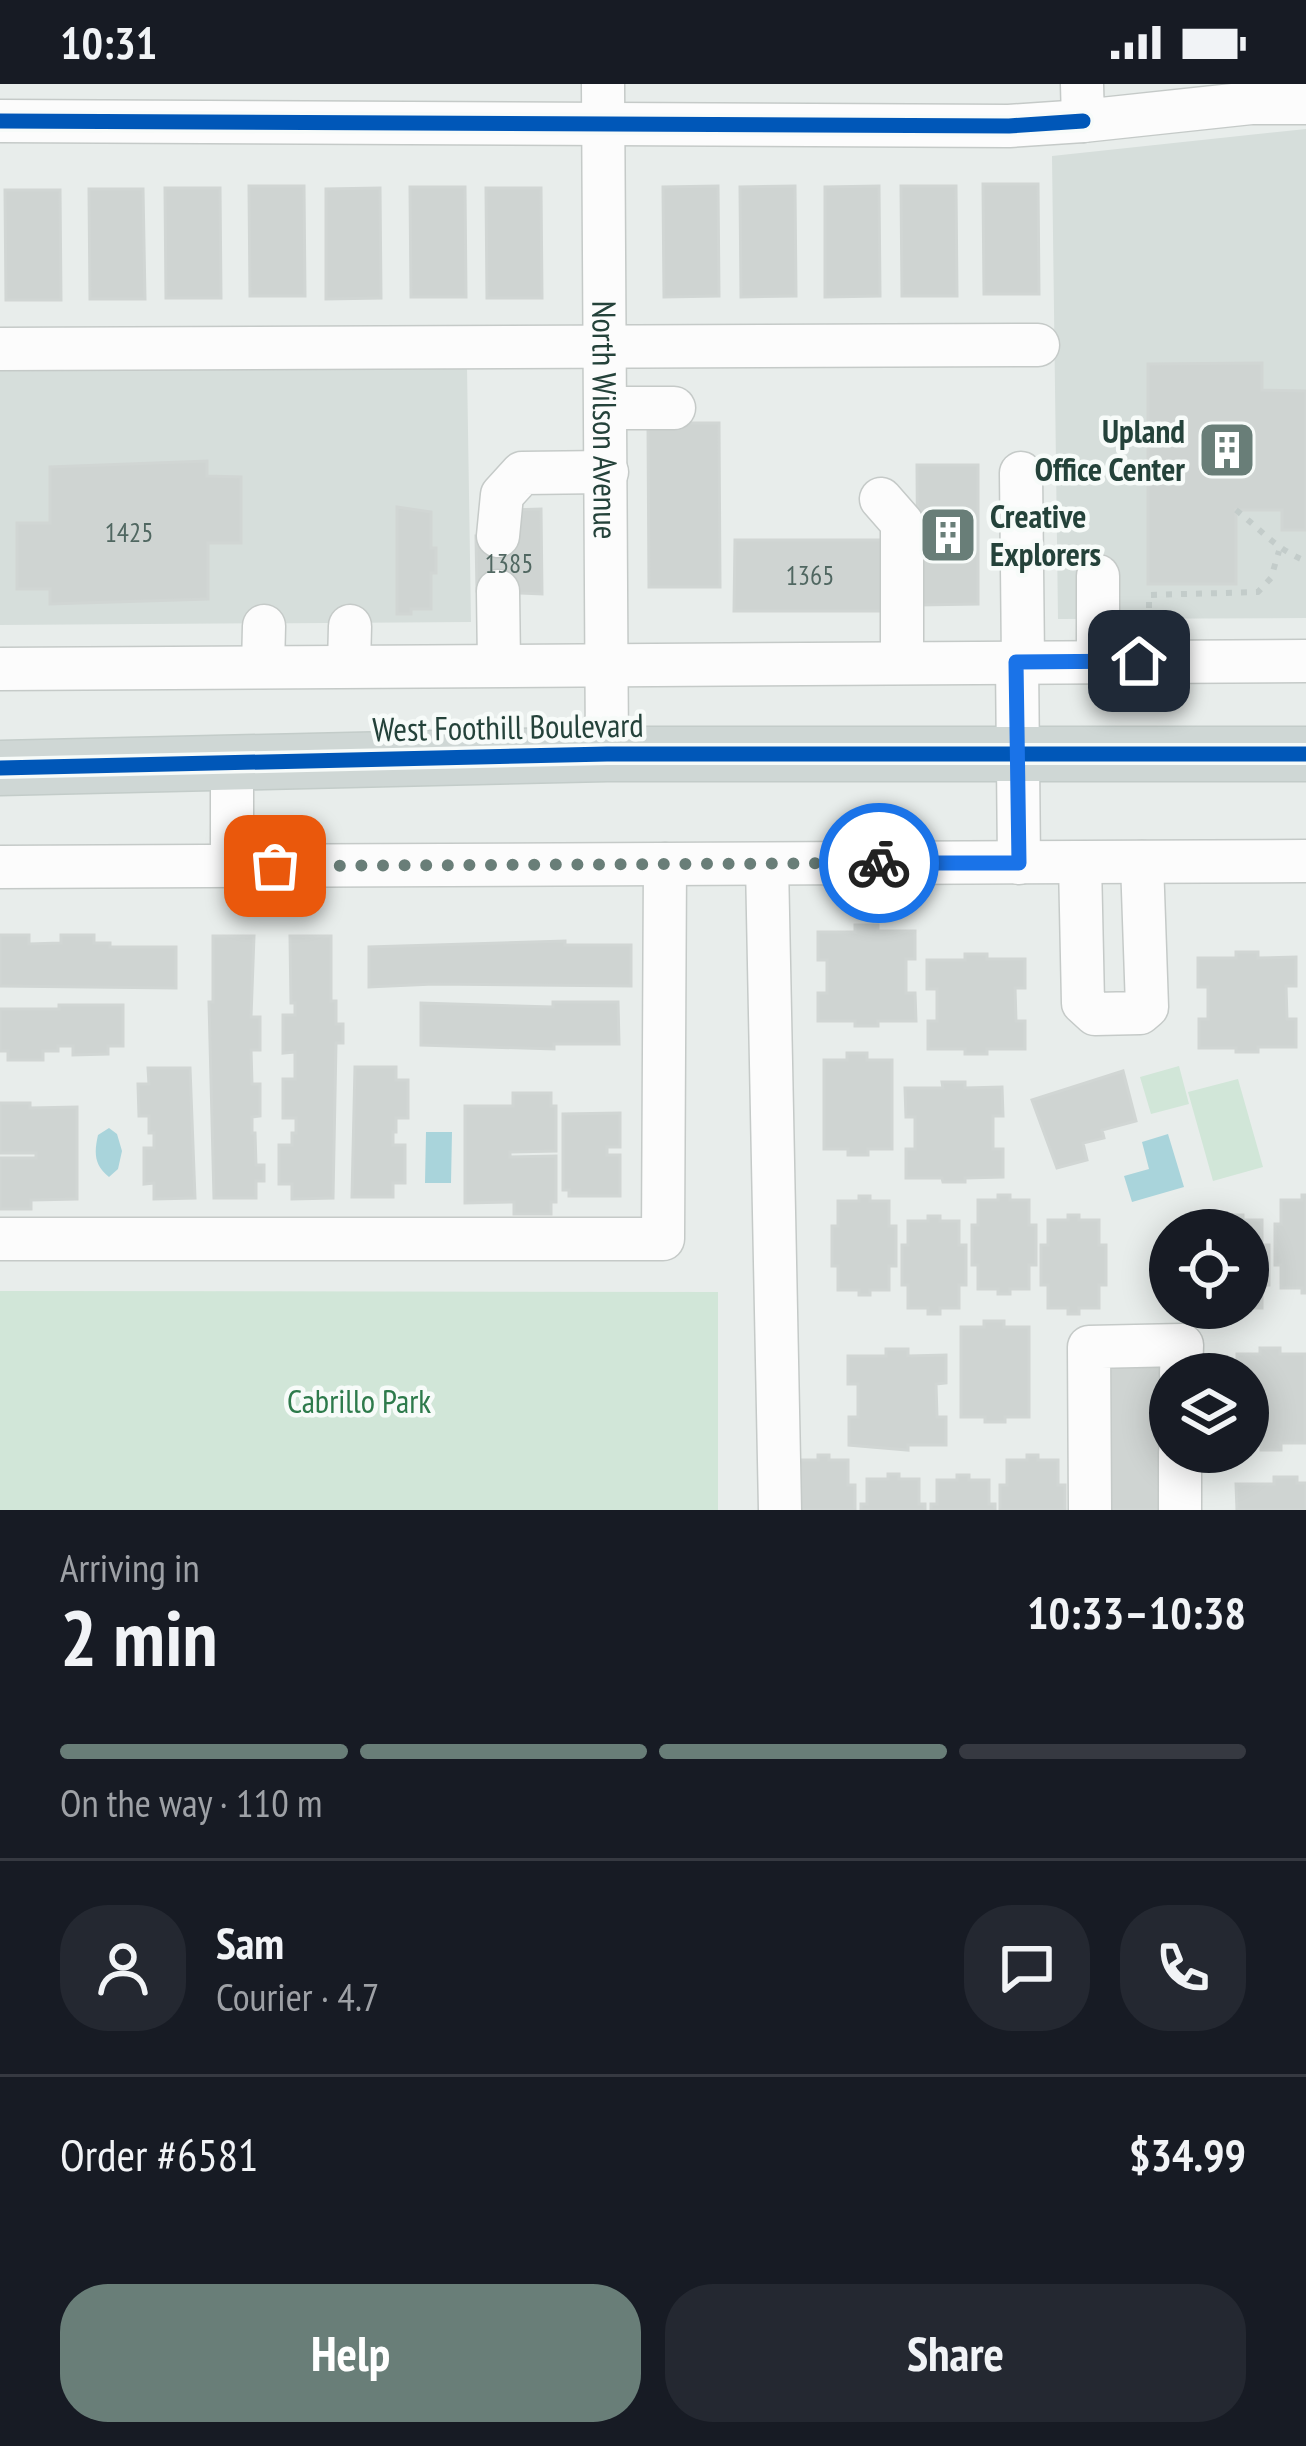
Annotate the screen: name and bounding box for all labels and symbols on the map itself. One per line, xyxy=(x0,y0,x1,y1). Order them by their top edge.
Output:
street label: North Wilson Avenue xyxy=(583,301,628,539)
place label: Upland Office Center xyxy=(1035,409,1185,490)
building icon: Upland Office Center xyxy=(1196,419,1258,481)
place label: Creative Explorers xyxy=(990,494,1101,575)
building icon: Creative Explorers xyxy=(917,504,979,566)
house number: 1425 xyxy=(105,515,153,549)
house number: 1385 xyxy=(485,546,533,580)
house number: 1365 xyxy=(786,558,834,592)
pin xyxy=(1088,610,1190,712)
street label: West Foothill Boulevard xyxy=(372,703,644,750)
courier xyxy=(819,803,939,923)
pin xyxy=(224,815,326,917)
park label: Cabrillo Park xyxy=(287,1379,431,1422)

